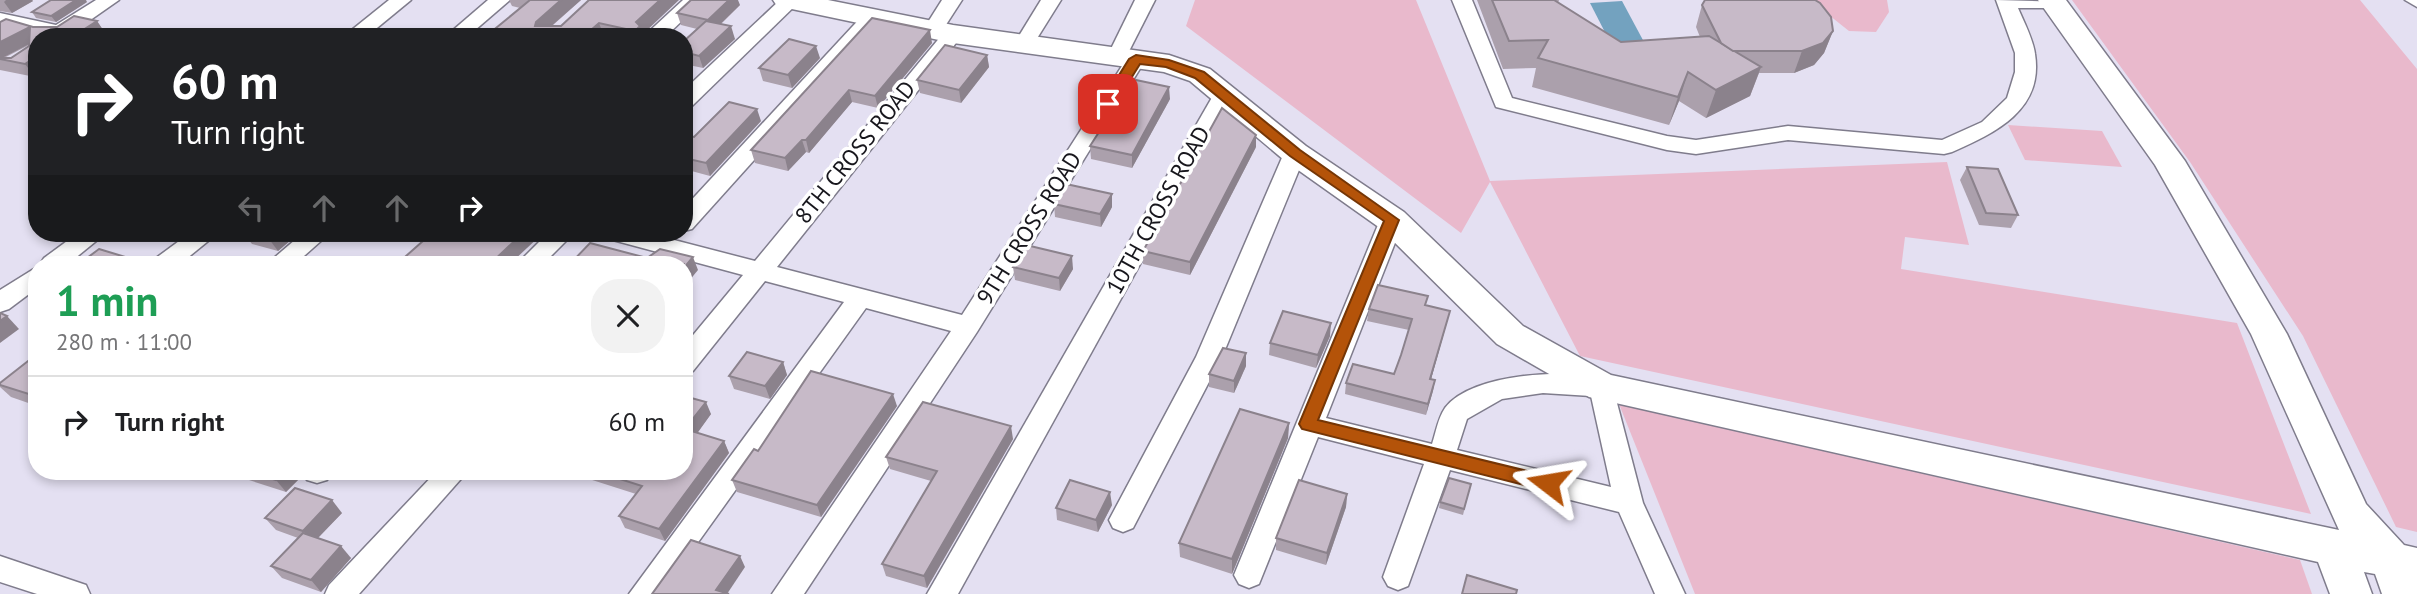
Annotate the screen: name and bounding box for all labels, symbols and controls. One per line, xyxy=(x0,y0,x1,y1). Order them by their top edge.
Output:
text: 60 m xyxy=(171,49,278,113)
icon: right xyxy=(56,56,147,147)
street label: 8TH CROSS ROAD xyxy=(788,74,921,229)
pin xyxy=(1078,74,1138,134)
icon: arrive xyxy=(1089,85,1127,123)
text: Turn right xyxy=(171,111,305,153)
street label: 10TH CROSS ROAD xyxy=(1099,121,1216,299)
street label: 9TH CROSS ROAD xyxy=(970,146,1087,310)
icon: left xyxy=(232,189,270,227)
icon: ahead xyxy=(305,189,343,227)
icon: ahead xyxy=(378,189,416,227)
icon: right xyxy=(451,189,489,227)
text: 1 min xyxy=(56,273,158,328)
button: close xyxy=(591,279,665,353)
text: 280 m · 11:00 xyxy=(56,327,192,356)
icon: right xyxy=(56,403,94,441)
text: Turn right xyxy=(115,405,224,438)
text: 60 m xyxy=(609,405,665,438)
position arrow xyxy=(1511,446,1585,520)

